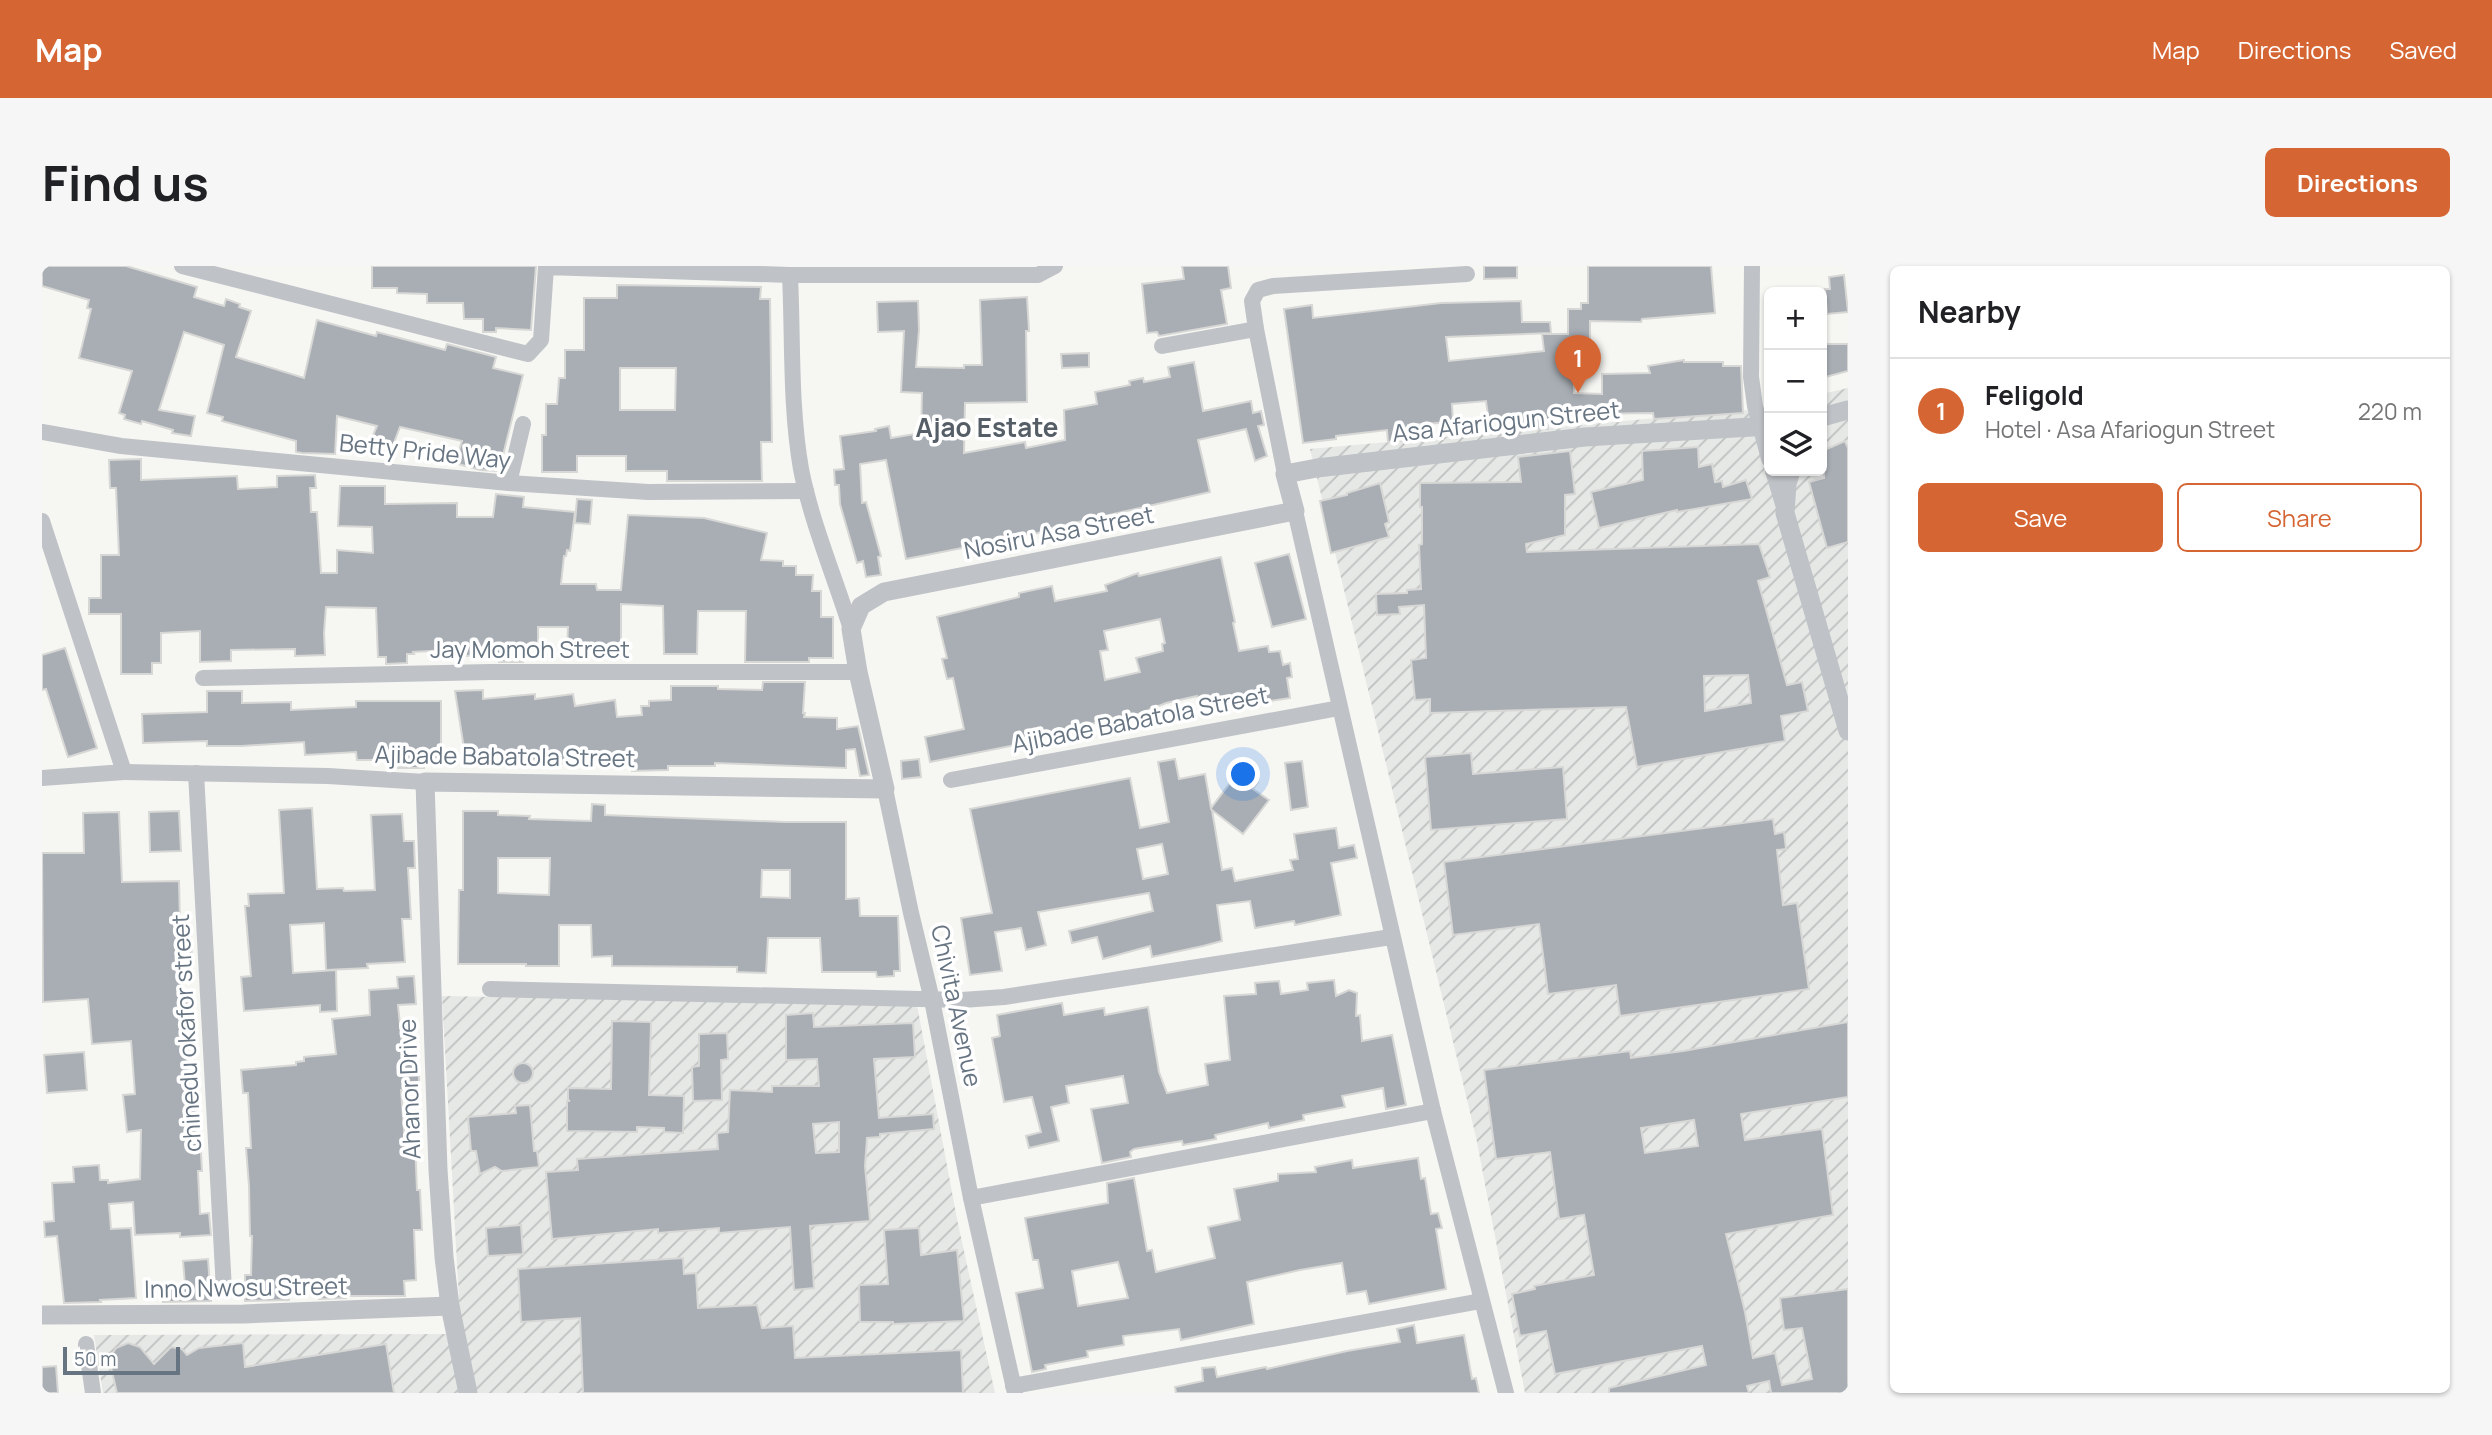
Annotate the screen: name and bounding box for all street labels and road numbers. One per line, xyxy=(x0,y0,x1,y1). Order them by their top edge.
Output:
street label: Asa Afariogun Street xyxy=(1391,392,1621,449)
street label: Betty Pride Way xyxy=(338,425,513,476)
street label: Nosiru Asa Street xyxy=(961,497,1157,566)
street label: Jay Momoh Street xyxy=(430,632,630,665)
street label: Ajibade Babatola Street xyxy=(1009,677,1271,760)
street label: Ajibade Babatola Street xyxy=(374,737,636,774)
street label: chinedu okafor street xyxy=(163,913,208,1153)
street label: Chivita Avenue xyxy=(924,922,991,1090)
street label: Ahanor Drive xyxy=(390,1018,427,1160)
street label: Inno Nwosu Street xyxy=(144,1268,348,1305)

